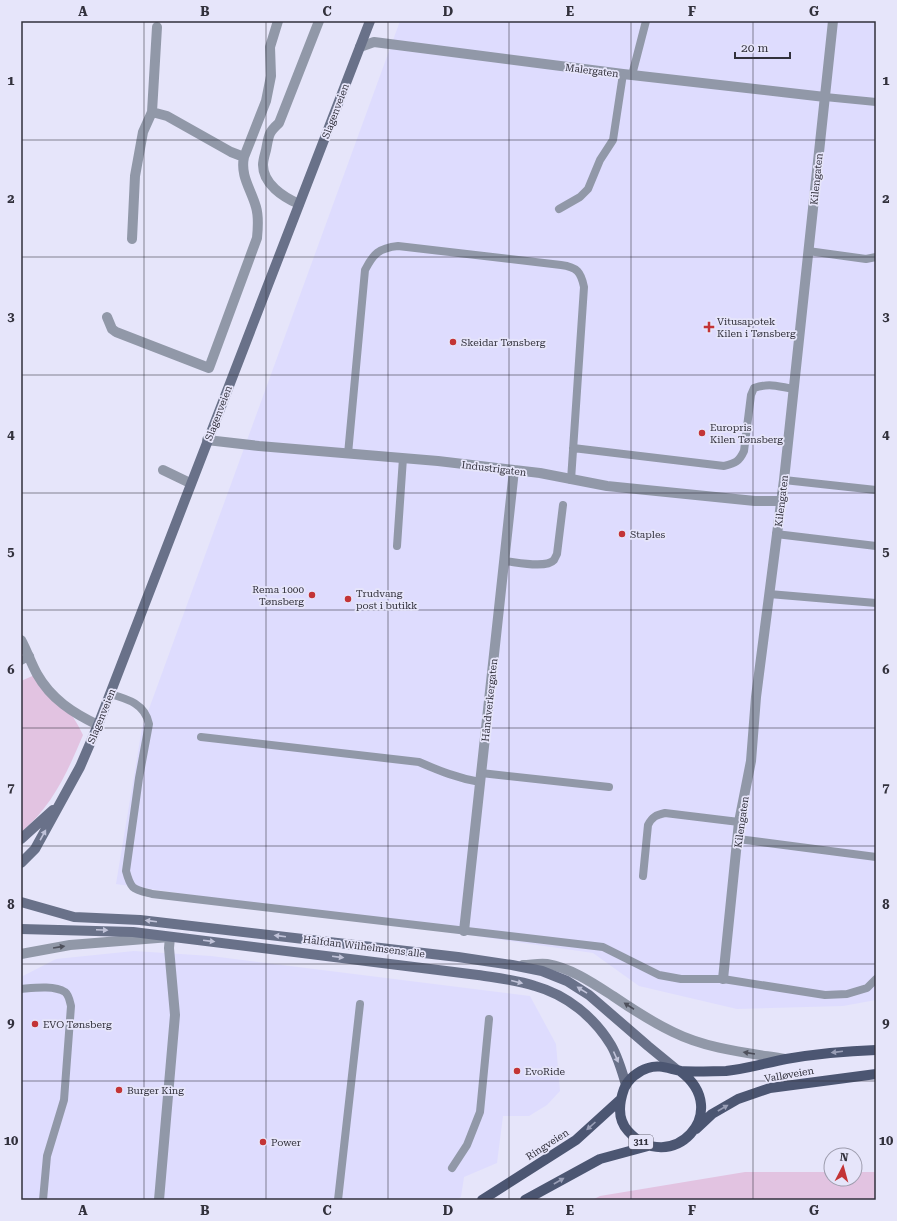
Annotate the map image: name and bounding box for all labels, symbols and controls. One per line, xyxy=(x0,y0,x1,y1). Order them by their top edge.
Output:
text: A xyxy=(78,4,88,19)
text: B xyxy=(200,4,210,19)
text: C xyxy=(322,4,332,19)
text: D xyxy=(443,4,453,19)
text: E xyxy=(566,4,574,19)
text: F xyxy=(688,4,696,19)
text: G xyxy=(809,4,819,19)
scale bar xyxy=(735,34,790,60)
text: 20 m xyxy=(741,41,768,55)
street label: Malergaten xyxy=(565,62,620,79)
text: 1 xyxy=(7,73,15,88)
text: 1 xyxy=(882,73,890,88)
street label: Slagenveien xyxy=(320,82,351,140)
street label: Kilengaten xyxy=(808,152,825,205)
text: 2 xyxy=(7,191,15,206)
text: 2 xyxy=(882,191,890,206)
text: 3 xyxy=(7,309,15,324)
text: 3 xyxy=(882,309,890,324)
place label: Vitusapotek Kilen i Tønsberg xyxy=(717,316,796,339)
marker: Vitusapotek Kilen i Tønsberg xyxy=(704,322,714,332)
marker: Skeidar Tønsberg xyxy=(448,337,458,347)
place label: Skeidar Tønsberg xyxy=(461,337,546,348)
street label: Slagenveien xyxy=(203,384,234,442)
place label: Europris Kilen Tønsberg xyxy=(710,422,783,445)
text: 4 xyxy=(7,427,15,442)
text: 4 xyxy=(882,427,890,442)
marker: Europris Kilen Tønsberg xyxy=(697,428,707,438)
street label: Industrigaten xyxy=(461,459,527,478)
street label: Kilengaten xyxy=(773,474,790,527)
marker: Staples xyxy=(617,529,627,539)
place label: Staples xyxy=(630,529,665,540)
text: 5 xyxy=(7,544,15,559)
text: 5 xyxy=(882,544,890,559)
place label: Rema 1000 Tønsberg xyxy=(252,584,304,607)
place label: Trudvang post i butikk xyxy=(356,588,418,611)
marker: Rema 1000 Tønsberg xyxy=(307,590,317,600)
marker: Trudvang post i butikk xyxy=(343,594,353,604)
street label: Håndverkergaten xyxy=(480,657,499,742)
text: 6 xyxy=(7,662,15,677)
text: 6 xyxy=(882,662,890,677)
street label: Slagenveien xyxy=(85,687,118,745)
text: 7 xyxy=(7,780,15,795)
text: 7 xyxy=(882,780,890,795)
street label: Kilengaten xyxy=(732,795,751,849)
one-way arrow xyxy=(39,829,46,841)
text: 8 xyxy=(7,897,15,912)
text: 8 xyxy=(882,897,890,912)
one-way arrow xyxy=(145,918,157,925)
one-way arrow xyxy=(96,927,108,934)
one-way arrow xyxy=(274,933,287,940)
street label: Halfdan Wilhelmsens alle xyxy=(302,934,426,960)
one-way arrow xyxy=(203,938,215,945)
one-way arrow xyxy=(53,944,65,950)
one-way arrow xyxy=(332,954,344,960)
one-way arrow xyxy=(511,979,523,985)
one-way arrow xyxy=(576,986,587,994)
one-way arrow xyxy=(624,1002,634,1010)
text: 9 xyxy=(7,1015,15,1030)
text: 9 xyxy=(882,1015,890,1030)
marker: EVO Tønsberg xyxy=(30,1019,40,1029)
place label: EVO Tønsberg xyxy=(43,1019,112,1030)
one-way arrow xyxy=(831,1049,843,1056)
one-way arrow xyxy=(743,1050,755,1056)
one-way arrow xyxy=(613,1051,619,1063)
street label: Valløveien xyxy=(763,1065,815,1084)
marker: EvoRide xyxy=(512,1066,522,1076)
place label: EvoRide xyxy=(525,1066,566,1077)
marker: Burger King xyxy=(114,1085,124,1095)
place label: Burger King xyxy=(127,1085,184,1096)
one-way arrow xyxy=(718,1104,729,1111)
one-way arrow xyxy=(587,1121,596,1130)
street label: Ringveien xyxy=(524,1126,571,1162)
text: 10 xyxy=(4,1133,18,1148)
text: 10 xyxy=(879,1133,893,1148)
road number: 311 xyxy=(629,1135,653,1149)
marker: Power xyxy=(258,1137,268,1147)
place label: Power xyxy=(271,1137,301,1148)
north arrow xyxy=(823,1147,863,1187)
text: N xyxy=(839,1151,849,1165)
one-way arrow xyxy=(553,1177,565,1184)
text: A xyxy=(78,1203,88,1218)
text: B xyxy=(200,1203,210,1218)
text: C xyxy=(322,1203,332,1218)
text: D xyxy=(443,1203,453,1218)
text: E xyxy=(566,1203,574,1218)
text: F xyxy=(688,1203,696,1218)
text: G xyxy=(809,1203,819,1218)

